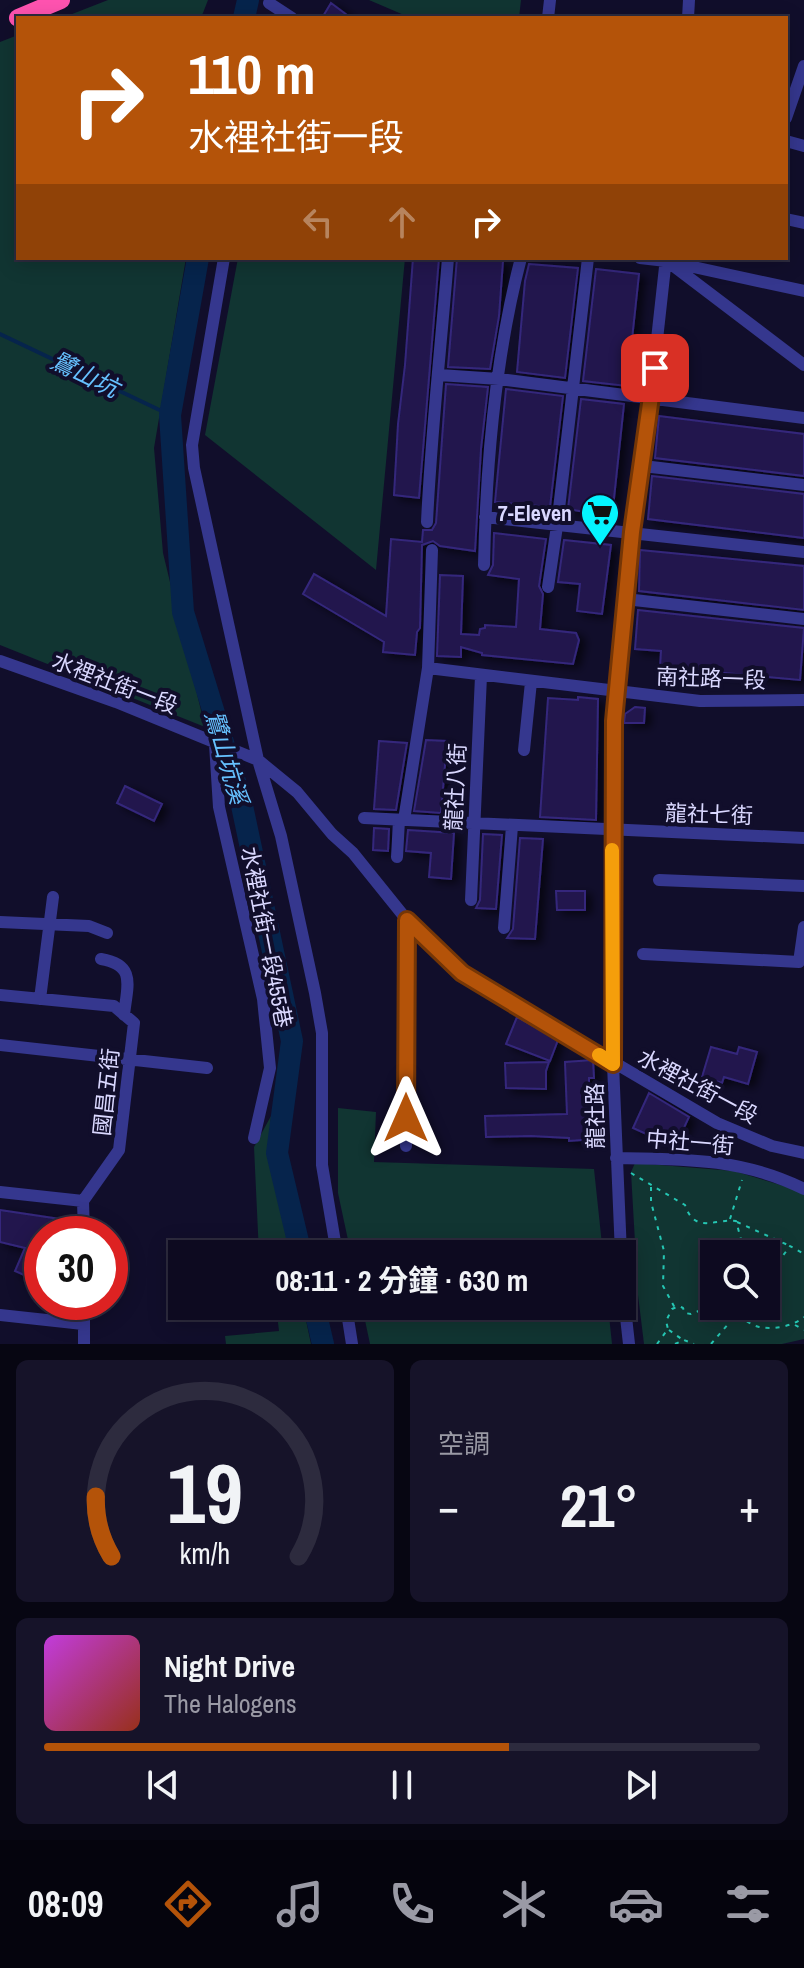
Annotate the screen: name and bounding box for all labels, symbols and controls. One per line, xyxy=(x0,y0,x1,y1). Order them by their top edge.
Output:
text: 110 m xyxy=(188,36,316,111)
icon: right xyxy=(56,48,160,152)
text: 水裡社街一段 xyxy=(188,113,404,161)
icon: left xyxy=(296,200,340,244)
icon: ahead xyxy=(380,200,424,244)
icon: right xyxy=(464,200,508,244)
pin xyxy=(621,334,689,402)
water label: 鷺山坑 xyxy=(46,344,127,405)
icon: arrive xyxy=(633,346,677,390)
supermarket icon: 7-Eleven xyxy=(579,492,621,547)
place label: 7-Eleven xyxy=(498,498,572,528)
street label: 水裡社街一段 xyxy=(48,645,182,721)
street label: 南社路一段 xyxy=(656,661,766,695)
water label: 鷺山坑溪 xyxy=(198,706,256,810)
street label: 龍社八街 xyxy=(438,742,472,832)
street label: 龍社七街 xyxy=(664,797,754,831)
street label: 水裡社街一段455巷 xyxy=(235,844,299,1030)
street label: 水裡社街一段 xyxy=(633,1042,763,1130)
street label: 國昌五街 xyxy=(86,1047,126,1137)
position arrow xyxy=(364,1076,448,1160)
street label: 龍社路 xyxy=(579,1083,611,1149)
street label: 中社一街 xyxy=(645,1123,735,1161)
speed limit sign: 30 xyxy=(24,1216,128,1320)
map controls xyxy=(700,1240,780,1320)
button: search xyxy=(700,1240,780,1320)
text: 08:11 · 2 分鐘 · 630 m xyxy=(276,1260,528,1300)
text: 空調 xyxy=(438,1426,490,1461)
text: 19 xyxy=(167,1437,243,1549)
text: 21° xyxy=(560,1465,638,1546)
text: − xyxy=(438,1476,459,1536)
text: + xyxy=(739,1476,760,1536)
text: km/h xyxy=(180,1534,230,1573)
text: Night Drive xyxy=(164,1646,295,1686)
text: The Halogens xyxy=(164,1686,297,1721)
icon: previous xyxy=(141,1763,185,1807)
icon: pause xyxy=(380,1763,424,1807)
icon: next xyxy=(619,1763,663,1807)
icon: directions xyxy=(160,1876,216,1932)
icon: music xyxy=(272,1876,328,1932)
icon: phone xyxy=(384,1876,440,1932)
icon: climate xyxy=(496,1876,552,1932)
icon: car xyxy=(608,1876,664,1932)
icon: filters xyxy=(720,1876,776,1932)
text: 08:09 xyxy=(28,1880,104,1928)

